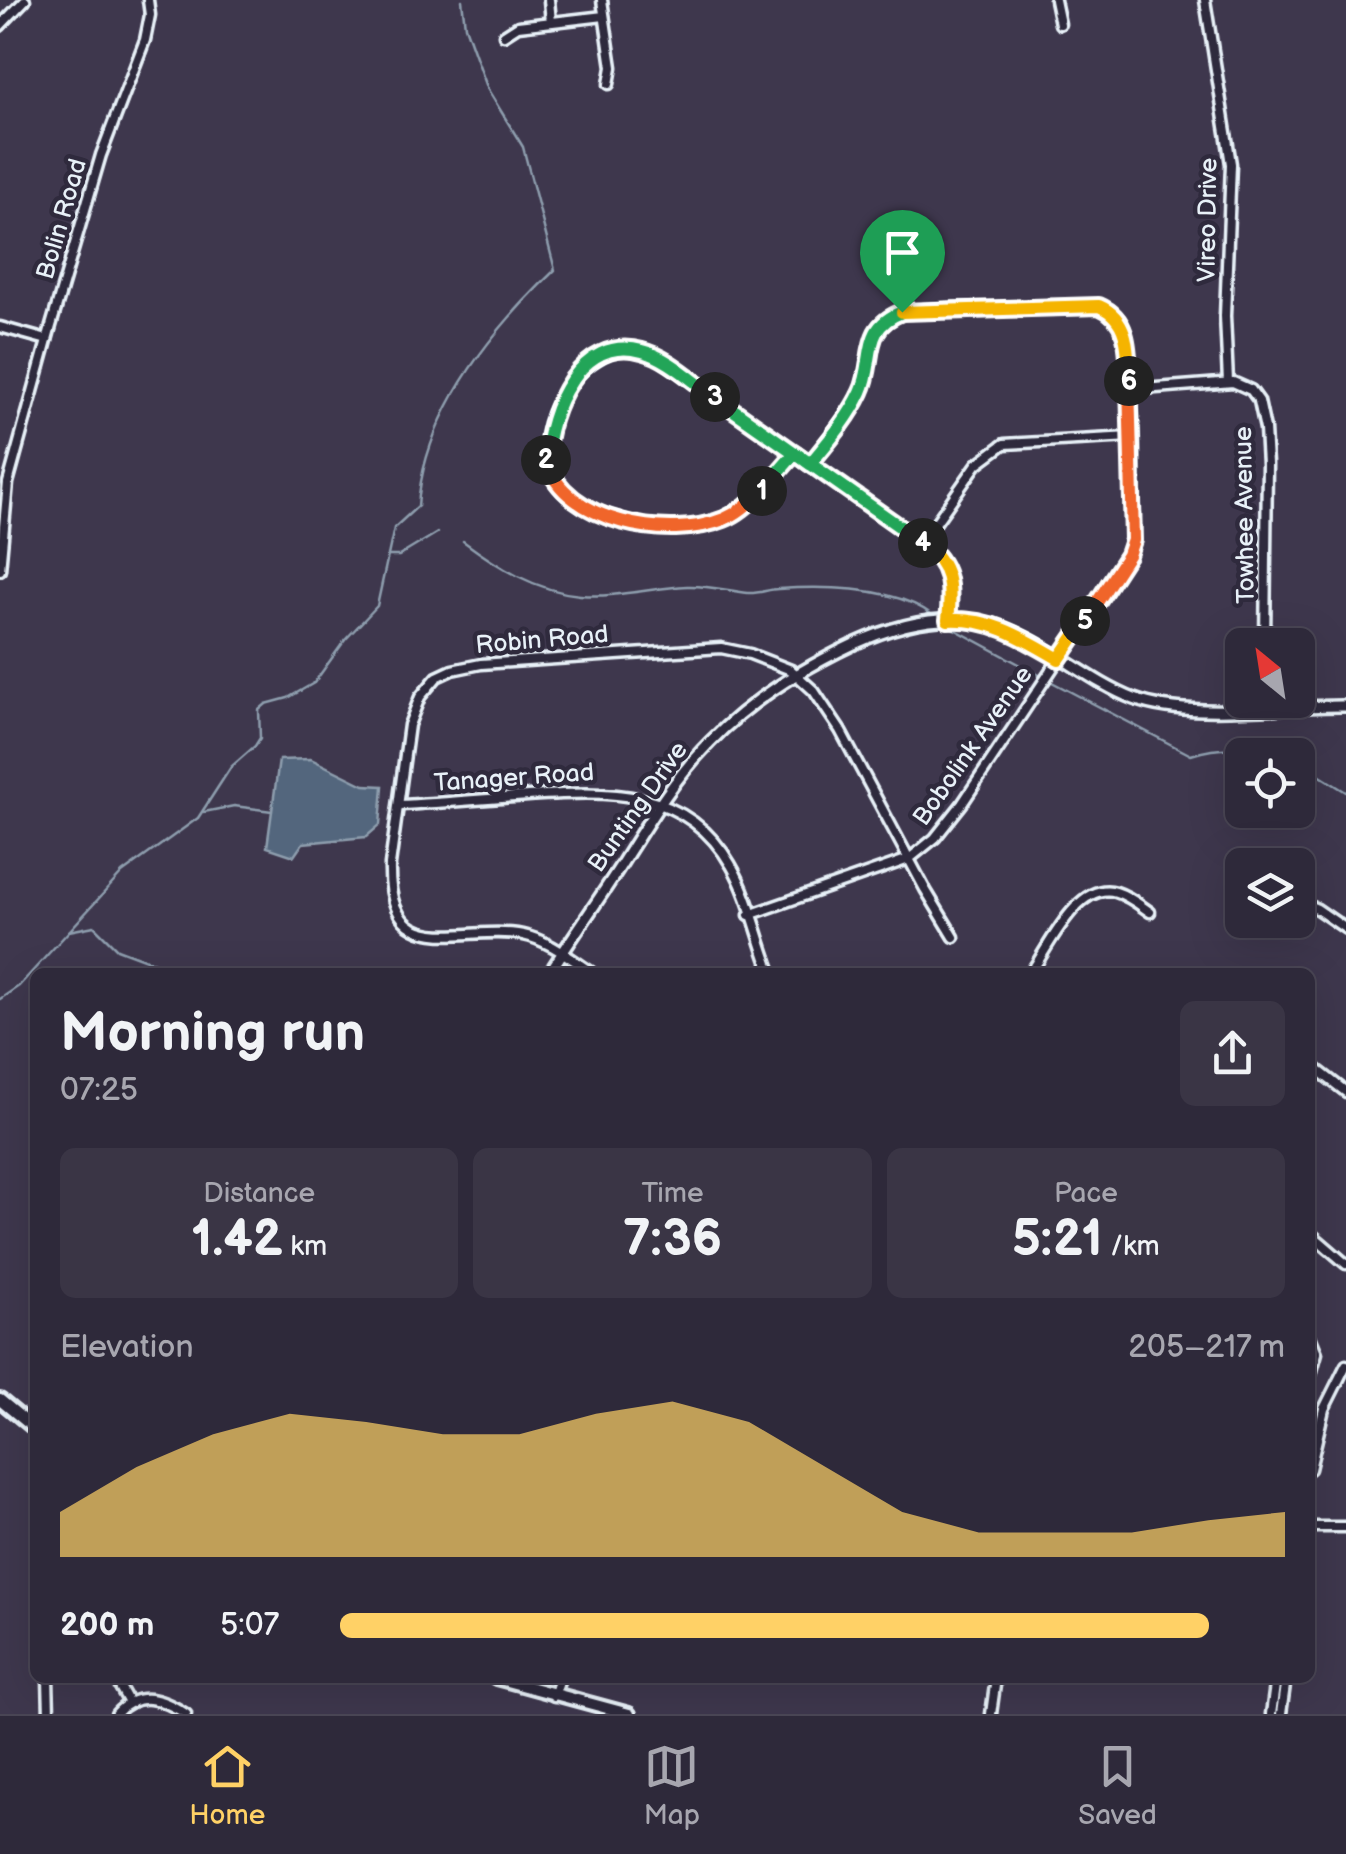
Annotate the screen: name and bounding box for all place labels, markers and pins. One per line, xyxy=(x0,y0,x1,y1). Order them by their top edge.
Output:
pin xyxy=(860,210,945,313)
pin: 6 xyxy=(1104,356,1154,406)
pin: 3 xyxy=(690,372,740,422)
pin: 2 xyxy=(521,435,571,485)
pin: 1 xyxy=(737,466,787,516)
pin: 4 xyxy=(898,518,948,568)
pin: 5 xyxy=(1060,596,1110,646)

